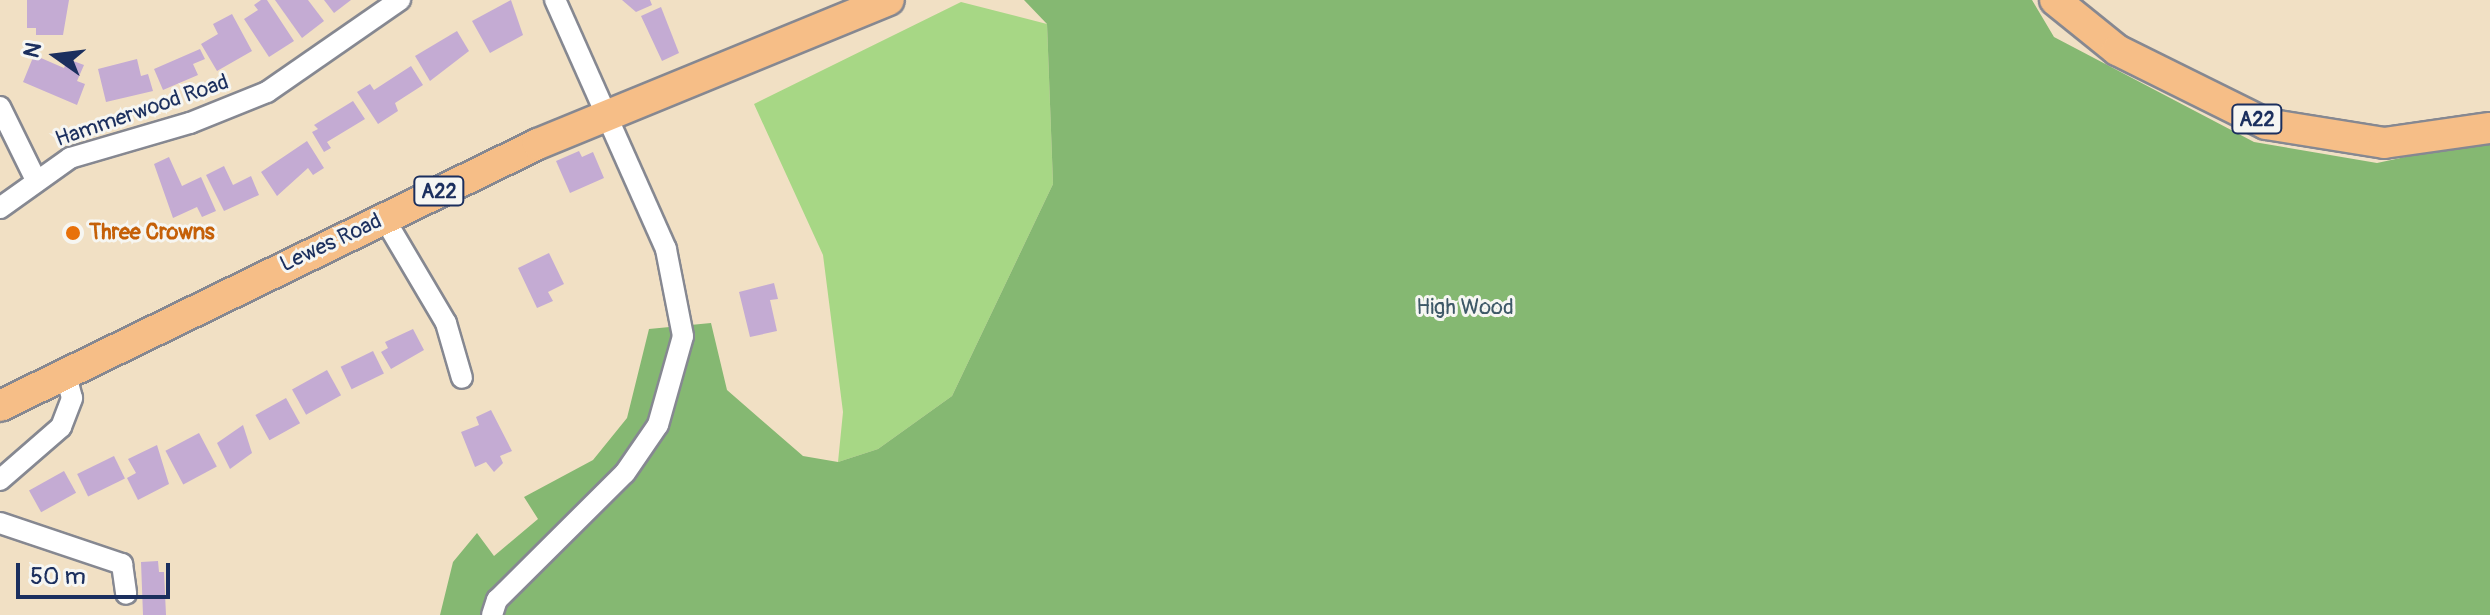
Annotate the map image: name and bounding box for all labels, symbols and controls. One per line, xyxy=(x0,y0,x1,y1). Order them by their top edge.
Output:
north arrow xyxy=(16,16,96,96)
text: N xyxy=(17,40,48,61)
street label: Hammerwood Road xyxy=(52,69,232,153)
road number: A22 xyxy=(2231,103,2283,135)
road number: A22 xyxy=(413,175,465,207)
street label: Lewes Road xyxy=(276,208,386,278)
place label: Three Crowns xyxy=(89,220,215,246)
marker: Three Crowns xyxy=(64,224,82,242)
park label: High Wood xyxy=(1416,295,1514,321)
scale bar xyxy=(20,547,174,597)
text: 50 m xyxy=(30,562,86,591)

